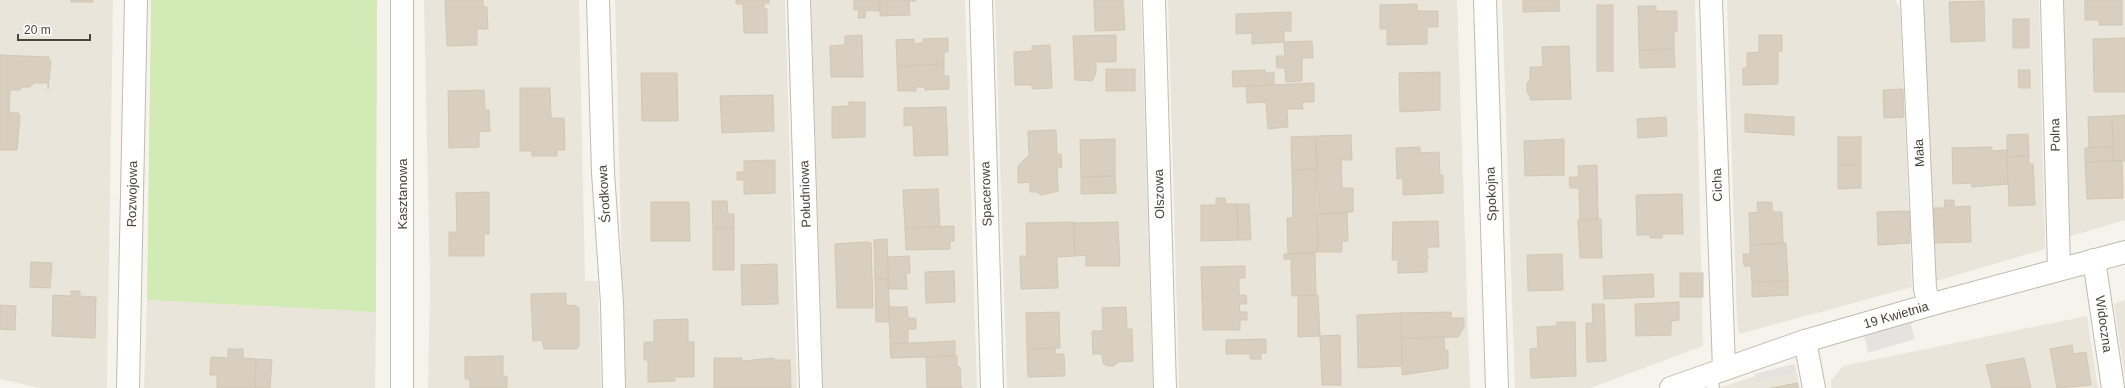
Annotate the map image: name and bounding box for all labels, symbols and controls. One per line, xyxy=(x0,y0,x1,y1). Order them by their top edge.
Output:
scale bar xyxy=(18,16,90,42)
text: 20 m xyxy=(24,23,51,37)
street label: Polna xyxy=(2047,117,2063,152)
street label: Mała xyxy=(1911,138,1927,167)
street label: Kasztanowa xyxy=(395,158,410,229)
street label: Południowa xyxy=(796,159,814,228)
street label: Rozwojowa xyxy=(124,160,140,227)
street label: Spacerowa xyxy=(977,160,995,227)
street label: Środkowa xyxy=(594,164,613,223)
street label: Spokojna xyxy=(1483,166,1499,221)
street label: Cicha xyxy=(1709,167,1725,202)
street label: Olszowa xyxy=(1151,168,1167,219)
street label: Widoczna xyxy=(2093,295,2116,354)
street label: 19 Kwietnia xyxy=(1862,298,1931,331)

